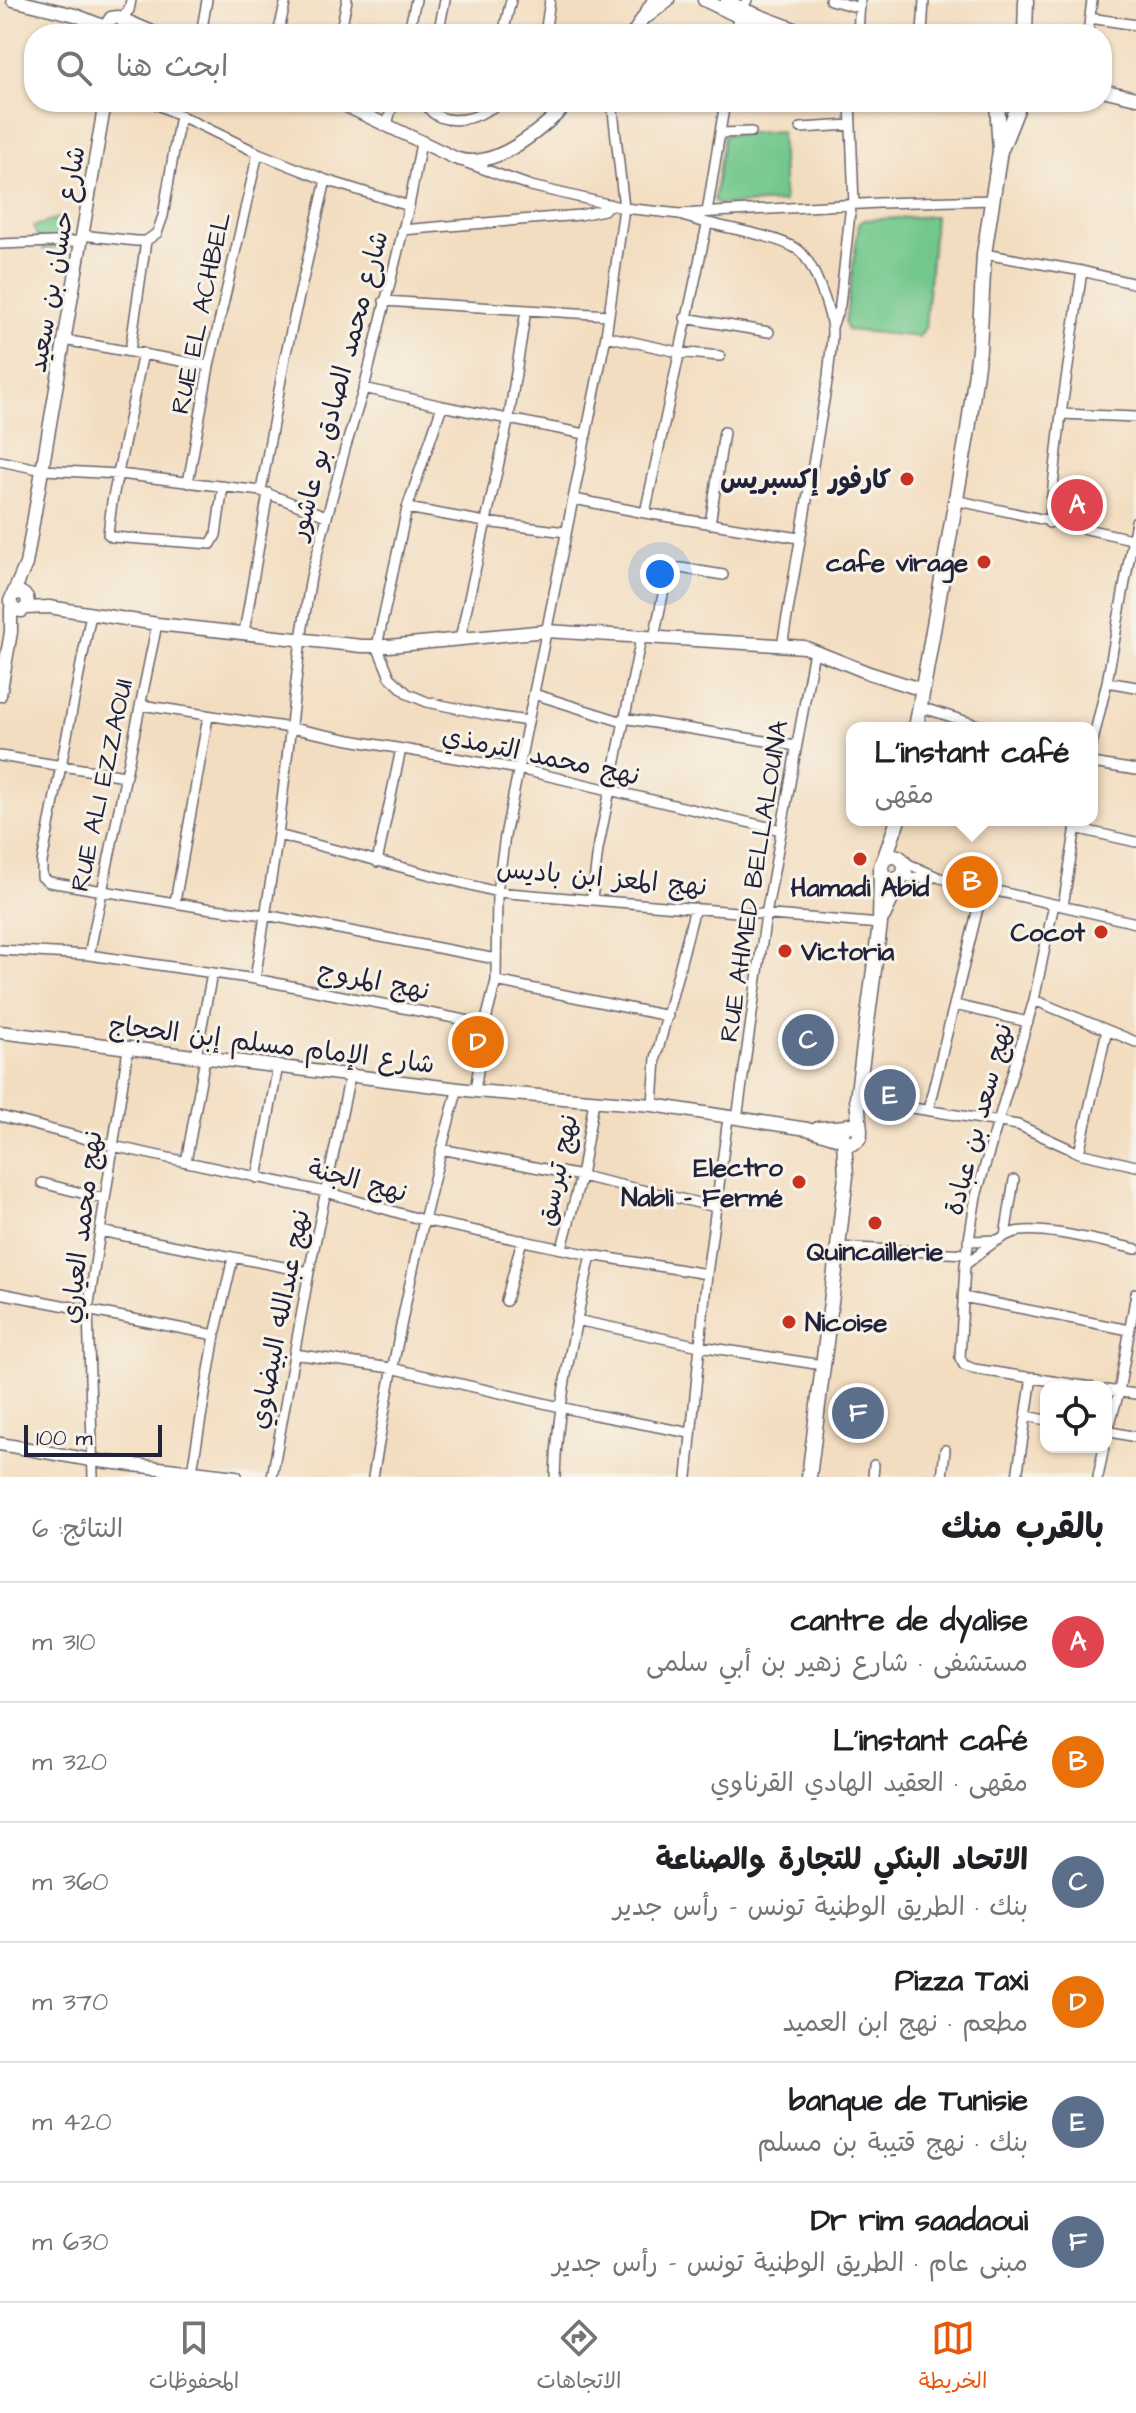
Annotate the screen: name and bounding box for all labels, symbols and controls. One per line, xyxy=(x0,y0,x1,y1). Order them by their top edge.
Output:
search box xyxy=(24,24,1112,112)
icon: search xyxy=(52,46,96,90)
text: ابحث هنا xyxy=(116,46,228,88)
street label: شارع حسان بن سعيد xyxy=(19,143,95,375)
street label: RUE EL ACHBEL xyxy=(162,209,240,417)
street label: شارع محمد الصادق بو عاشور xyxy=(280,227,398,546)
place label: كارفور إكسبريس xyxy=(720,462,891,498)
marker: كارفور إكسبريس xyxy=(898,470,916,488)
pin: A xyxy=(1051,475,1103,535)
place label: cafe virage xyxy=(826,545,968,584)
marker: cafe virage xyxy=(975,553,993,571)
your location xyxy=(640,554,680,594)
street label: RUE ALI EZZAOUI xyxy=(62,675,142,895)
street label: نهج محمد الترمذي xyxy=(439,717,643,795)
street label: RUE AHMED BELLALOUNA xyxy=(711,718,797,1044)
popup xyxy=(846,722,1098,826)
text: L'instant café xyxy=(874,732,1070,774)
text: مقهى xyxy=(874,777,934,813)
marker: Hamadi Abid xyxy=(851,850,869,868)
street label: نهج المعز ابن باديس xyxy=(495,851,709,905)
pin: B xyxy=(946,852,998,912)
place label: Hamadi Abid xyxy=(791,870,930,906)
place label: Cocot xyxy=(1010,915,1085,951)
marker: Cocot xyxy=(1092,923,1110,941)
place label: Victoria xyxy=(800,934,895,970)
marker: Victoria xyxy=(776,942,794,960)
street label: نهج المروج xyxy=(315,953,433,1009)
street label: شارع اﻹمام مسلم إبن الحجاج xyxy=(107,1007,437,1084)
pin: C xyxy=(782,1010,834,1070)
pin: D xyxy=(452,1012,504,1072)
street label: نهج سعد بن عبادة xyxy=(936,1019,1022,1219)
pin: E xyxy=(864,1065,916,1125)
street label: نهج تبرسق xyxy=(529,1111,587,1229)
street label: نهج محمد العياري xyxy=(52,1129,112,1326)
street label: نهج الجنة xyxy=(304,1150,411,1211)
place label: Electro Nabli - Fermé xyxy=(621,1150,783,1216)
marker: Electro Nabli - Fermé xyxy=(790,1173,808,1191)
street label: نهج عبدالله البيضاوي xyxy=(241,1206,319,1432)
marker: Quincaillerie xyxy=(866,1214,884,1232)
place label: Quincaillerie xyxy=(807,1234,943,1270)
place label: Nicoise xyxy=(805,1305,887,1341)
marker: Nicoise xyxy=(780,1313,798,1331)
map controls xyxy=(1040,1381,1112,1453)
button: locate xyxy=(1040,1381,1112,1453)
pin: F xyxy=(832,1383,884,1443)
scale bar xyxy=(24,1421,162,1457)
text: 100 m xyxy=(36,1423,93,1454)
text: بالقرب منك xyxy=(941,1504,1104,1552)
text: النتائج: 6 xyxy=(32,1511,123,1547)
text: cantre de dyalise xyxy=(791,1600,1028,1642)
text: 310 m xyxy=(32,1624,96,1660)
text: A xyxy=(1070,1624,1086,1660)
text: مستشفى · شارع زهير بن أبي سلمى xyxy=(646,1645,1028,1681)
text: L'instant café xyxy=(833,1720,1028,1762)
text: 320 m xyxy=(32,1744,107,1780)
text: B xyxy=(1069,1744,1087,1780)
text: مقهى · العقيد الهادي القرناوي xyxy=(710,1765,1028,1801)
text: الاتحاد البنكي للتجارة والصناعة xyxy=(655,1839,1028,1881)
text: 360 m xyxy=(32,1864,109,1900)
text: C xyxy=(1069,1864,1087,1900)
text: بنك · الطريق الوطنية تونس - رأس جدير xyxy=(613,1889,1028,1925)
text: Pizza Taxi xyxy=(895,1960,1028,2002)
text: 370 m xyxy=(32,1984,108,2020)
text: D xyxy=(1070,1984,1086,2020)
text: مطعم · نهج ابن العميد xyxy=(782,2005,1028,2041)
text: banque de Tunisie xyxy=(789,2080,1028,2122)
text: 420 m xyxy=(32,2104,112,2140)
text: E xyxy=(1070,2104,1086,2140)
text: بنك · نهج قتيبة بن مسلم xyxy=(757,2125,1028,2161)
text: Dr rim saadaoui xyxy=(811,2200,1028,2242)
text: 630 m xyxy=(32,2224,109,2260)
text: F xyxy=(1069,2224,1087,2260)
text: مبنى عام · الطريق الوطنية تونس - رأس جدير xyxy=(553,2245,1028,2281)
tab: المحفوظات xyxy=(149,2316,239,2400)
tab: الاتجاهات xyxy=(537,2316,621,2400)
tab: الخريطة xyxy=(919,2316,987,2400)

